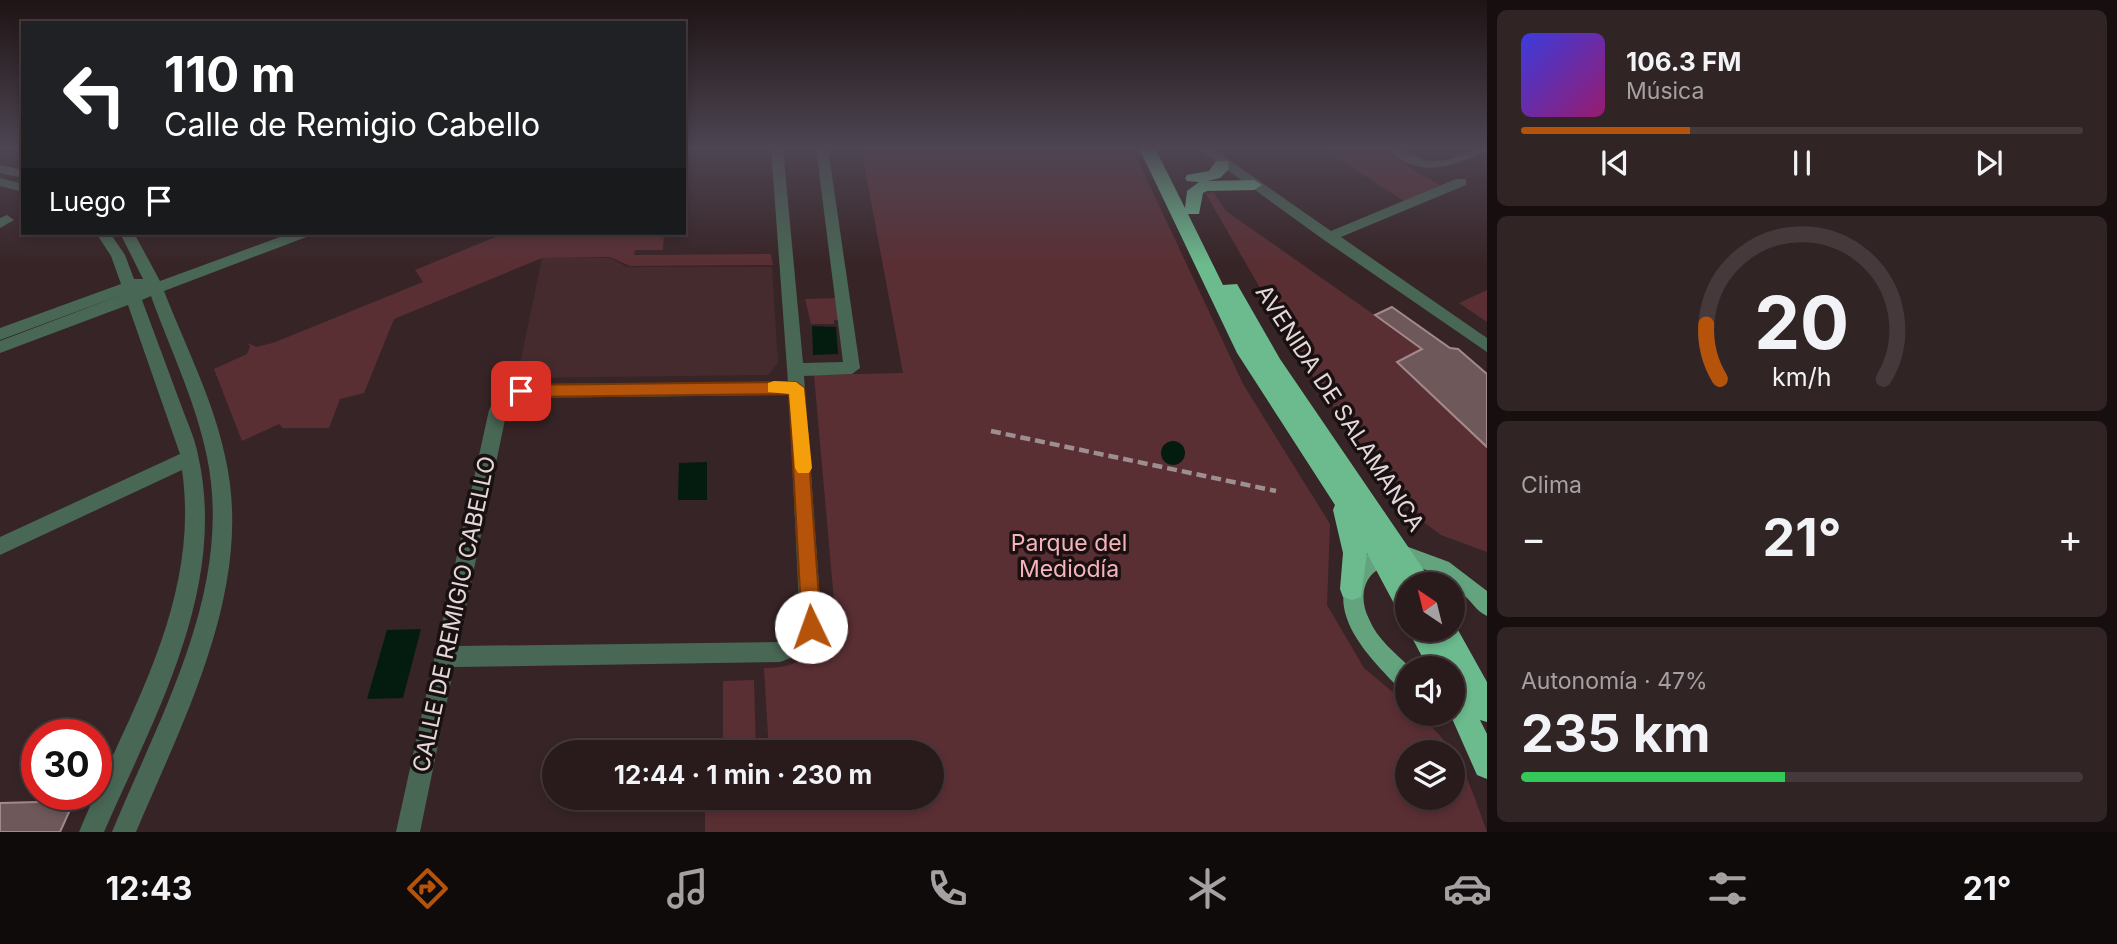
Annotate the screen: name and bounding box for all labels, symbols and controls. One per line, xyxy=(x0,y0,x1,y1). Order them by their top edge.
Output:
text: 110 m xyxy=(164,45,296,104)
text: 106.3 FM xyxy=(1626,46,1741,77)
icon: left xyxy=(49,49,140,140)
text: Música xyxy=(1626,77,1704,105)
text: Calle de Remigio Cabello xyxy=(164,105,540,144)
icon: previous xyxy=(1596,144,1634,182)
icon: pause xyxy=(1783,144,1821,182)
icon: next xyxy=(1970,144,2008,182)
icon: arrive xyxy=(140,182,178,220)
text: Luego xyxy=(49,186,126,217)
text: 20 xyxy=(1755,279,1849,368)
street label: AVENIDA DE SALAMANCA xyxy=(1250,280,1430,537)
pin xyxy=(491,361,551,421)
text: km/h xyxy=(1772,362,1832,392)
icon: arrive xyxy=(502,372,540,410)
street label: CALLE DE REMIGIO CABELLO xyxy=(407,453,501,775)
text: Clima xyxy=(1521,471,1582,499)
text: 21° xyxy=(1762,506,1842,569)
text: − xyxy=(1521,515,1546,561)
text: + xyxy=(2058,515,2083,561)
park label: Parque del Mediodía xyxy=(1011,529,1127,583)
north arrow xyxy=(1395,572,1465,642)
map controls xyxy=(1395,572,1465,810)
position arrow xyxy=(774,590,848,664)
button: sound xyxy=(1395,656,1465,726)
text: Autonomía · 47% xyxy=(1521,667,1708,695)
text: 235 km xyxy=(1521,702,1711,765)
speed limit sign: 30 xyxy=(21,719,112,810)
button: layers xyxy=(1395,740,1465,810)
text: 12:44 · 1 min · 230 m xyxy=(614,759,872,790)
icon: directions xyxy=(403,864,452,913)
icon: music xyxy=(663,864,712,913)
icon: phone xyxy=(923,864,972,913)
icon: climate xyxy=(1183,864,1232,913)
icon: car xyxy=(1443,864,1492,913)
icon: filters xyxy=(1703,864,1752,913)
text: 12:43 xyxy=(105,869,192,908)
text: 21° xyxy=(1963,869,2012,908)

